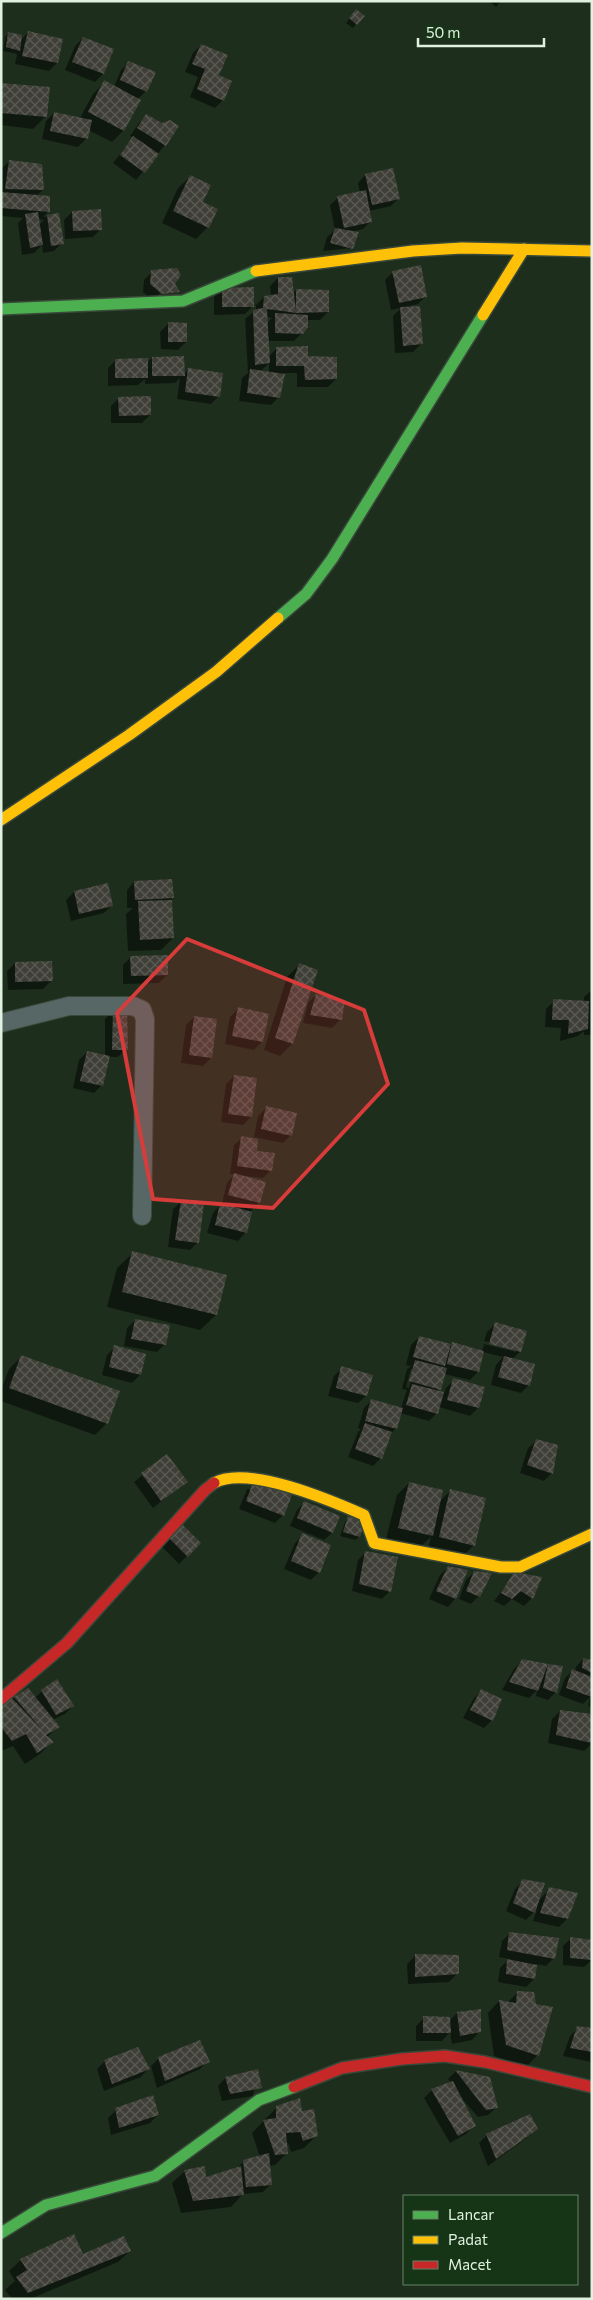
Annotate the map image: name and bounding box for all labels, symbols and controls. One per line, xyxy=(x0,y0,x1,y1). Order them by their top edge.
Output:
scale bar xyxy=(418,15,544,47)
text: 50 m xyxy=(426,23,460,41)
legend xyxy=(403,2195,578,2285)
text: Lancar xyxy=(448,2205,494,2223)
text: Padat xyxy=(448,2230,488,2248)
text: Macet xyxy=(448,2255,491,2273)

